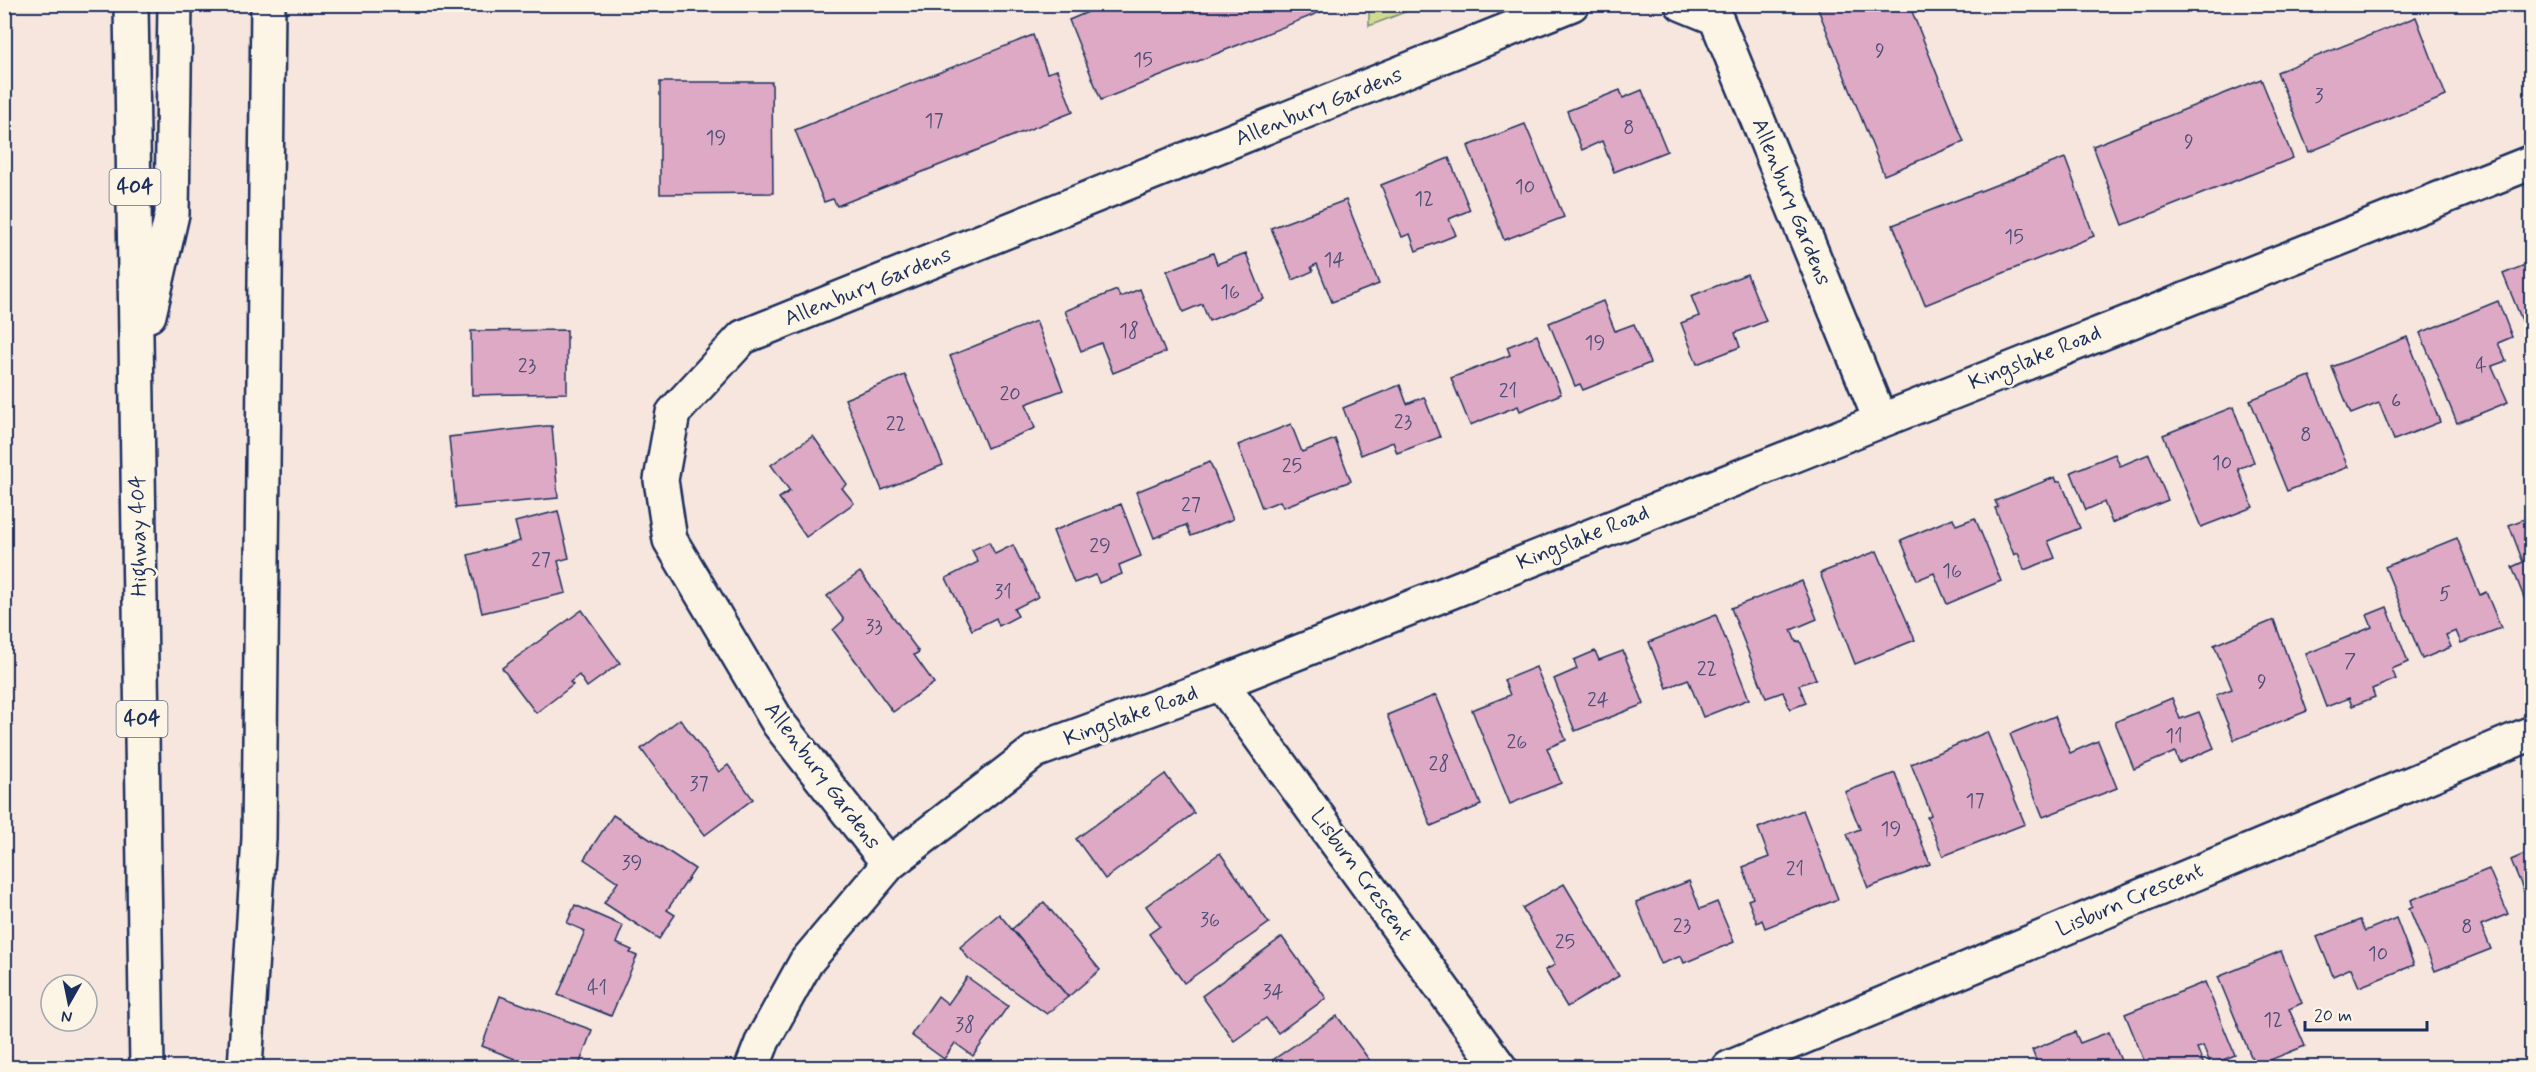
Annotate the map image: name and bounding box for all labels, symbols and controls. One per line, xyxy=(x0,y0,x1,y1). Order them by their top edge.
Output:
house number: 9 xyxy=(1875,38,1885,65)
house number: 15 xyxy=(1133,47,1153,74)
street label: Allenbury Gardens xyxy=(1231,61,1407,153)
house number: 3 xyxy=(2314,83,2324,110)
house number: 17 xyxy=(925,108,944,135)
street label: Allenbury Gardens xyxy=(1745,114,1837,290)
house number: 8 xyxy=(1623,115,1635,142)
house number: 19 xyxy=(706,125,726,152)
house number: 9 xyxy=(2184,129,2194,156)
road number: 404 xyxy=(110,169,160,205)
house number: 10 xyxy=(1515,174,1535,201)
house number: 12 xyxy=(1414,186,1434,213)
house number: 15 xyxy=(2004,224,2024,251)
street label: Allenbury Gardens xyxy=(780,241,956,333)
house number: 14 xyxy=(1323,247,1345,274)
house number: 16 xyxy=(1220,279,1240,306)
house number: 18 xyxy=(1119,318,1139,345)
street label: Kingslake Road xyxy=(1965,319,2106,400)
house number: 19 xyxy=(1585,330,1605,357)
house number: 23 xyxy=(518,353,536,380)
house number: 4 xyxy=(2475,353,2487,380)
house number: 21 xyxy=(1499,378,1517,405)
house number: 20 xyxy=(999,381,1021,408)
house number: 6 xyxy=(2391,388,2401,415)
house number: 23 xyxy=(1394,409,1412,436)
house number: 22 xyxy=(886,411,906,438)
house number: 8 xyxy=(2300,422,2312,449)
house number: 10 xyxy=(2212,450,2232,477)
house number: 25 xyxy=(1282,453,1302,480)
street label: Highway 404 xyxy=(124,475,157,597)
house number: 27 xyxy=(1181,492,1201,519)
street label: Kingslake Road xyxy=(1513,499,1654,580)
house number: 29 xyxy=(1089,533,1111,560)
house number: 27 xyxy=(531,547,551,574)
house number: 16 xyxy=(1942,558,1962,585)
house number: 31 xyxy=(994,579,1012,606)
house number: 5 xyxy=(2439,581,2451,608)
house number: 33 xyxy=(865,614,883,641)
house number: 7 xyxy=(2344,648,2356,675)
house number: 22 xyxy=(1697,656,1717,683)
house number: 9 xyxy=(2257,669,2267,696)
street label: Kingslake Road xyxy=(1060,679,1203,756)
house number: 24 xyxy=(1587,687,1609,714)
street label: Allenbury Gardens xyxy=(757,697,887,856)
road number: 404 xyxy=(116,701,168,737)
house number: 11 xyxy=(2165,723,2183,750)
house number: 26 xyxy=(1507,729,1527,756)
house number: 28 xyxy=(1429,751,1449,778)
house number: 37 xyxy=(689,771,709,798)
house number: 17 xyxy=(1966,788,1985,815)
street label: Lisburn Crescent xyxy=(1304,803,1418,947)
house number: 19 xyxy=(1881,816,1901,843)
house number: 39 xyxy=(622,850,642,877)
house number: 21 xyxy=(1786,856,1804,883)
street label: Lisburn Crescent xyxy=(2052,856,2208,944)
house number: 36 xyxy=(1200,907,1220,934)
house number: 23 xyxy=(1673,913,1691,940)
house number: 8 xyxy=(2461,914,2473,941)
house number: 25 xyxy=(1555,929,1575,956)
house number: 10 xyxy=(2368,941,2388,968)
north arrow xyxy=(39,973,99,1033)
house number: 41 xyxy=(587,975,607,1002)
house number: 34 xyxy=(1262,979,1284,1006)
scale bar xyxy=(2305,994,2426,1032)
text: 20 m xyxy=(2314,1004,2352,1028)
text: N xyxy=(60,1005,74,1028)
house number: 12 xyxy=(2263,1007,2283,1034)
house number: 38 xyxy=(955,1012,975,1039)

